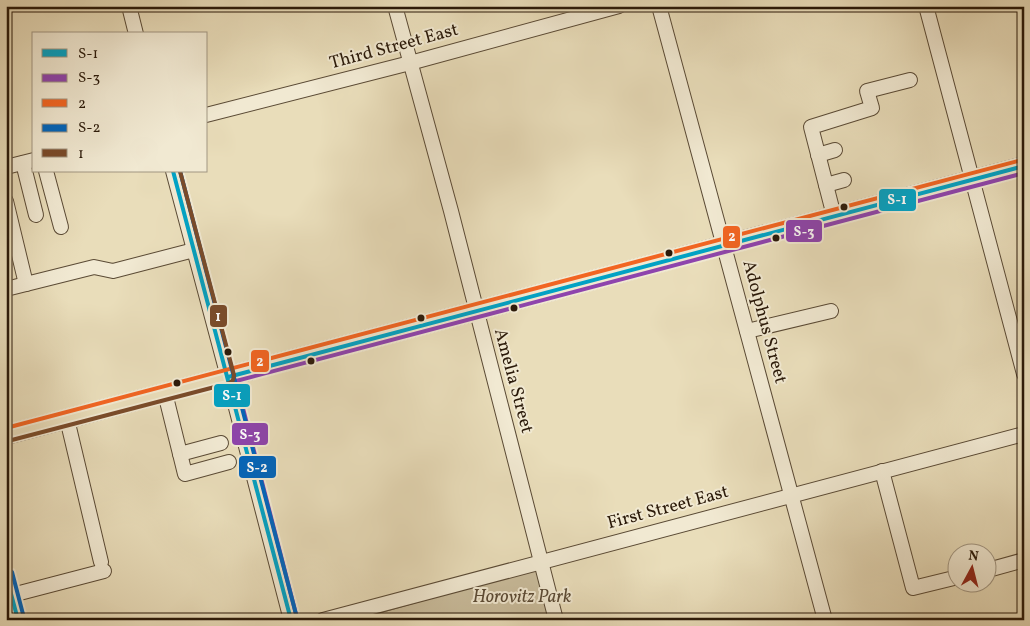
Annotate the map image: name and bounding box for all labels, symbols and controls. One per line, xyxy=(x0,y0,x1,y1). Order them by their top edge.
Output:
street label: Third Street East xyxy=(327,18,461,76)
legend xyxy=(32,32,208,172)
text: S-1 xyxy=(78,44,98,65)
text: S-3 xyxy=(78,68,100,89)
text: 2 xyxy=(78,94,86,115)
text: S-2 xyxy=(78,118,101,139)
text: 1 xyxy=(78,144,84,165)
line badge: S-1 xyxy=(878,188,917,212)
text: S-1 xyxy=(887,191,907,210)
unlabelled marker xyxy=(839,202,849,212)
line badge: S-3 xyxy=(785,219,823,243)
text: S-3 xyxy=(794,223,814,242)
line badge: 2 xyxy=(722,225,741,249)
text: 2 xyxy=(728,228,736,247)
unlabelled marker xyxy=(771,233,781,243)
unlabelled marker xyxy=(664,248,674,258)
street label: Adolphus Street xyxy=(736,258,792,386)
unlabelled marker xyxy=(509,303,519,313)
line badge: 1 xyxy=(209,304,228,328)
text: 1 xyxy=(215,308,221,327)
unlabelled marker xyxy=(416,313,426,323)
street label: Amelia Street xyxy=(487,326,539,436)
unlabelled marker xyxy=(223,347,233,357)
line badge: 2 xyxy=(250,349,270,373)
text: 2 xyxy=(256,353,264,372)
unlabelled marker xyxy=(306,356,316,366)
unlabelled marker xyxy=(172,378,182,388)
line badge: S-1 xyxy=(213,383,251,408)
text: S-1 xyxy=(222,387,242,406)
line badge: S-3 xyxy=(231,422,269,446)
text: S-3 xyxy=(240,426,260,445)
line badge: S-2 xyxy=(238,455,277,479)
text: S-2 xyxy=(247,459,267,478)
street label: First Street East xyxy=(605,480,731,536)
north arrow xyxy=(948,544,998,594)
text: N xyxy=(967,547,980,567)
park label: Horovitz Park xyxy=(473,585,571,610)

